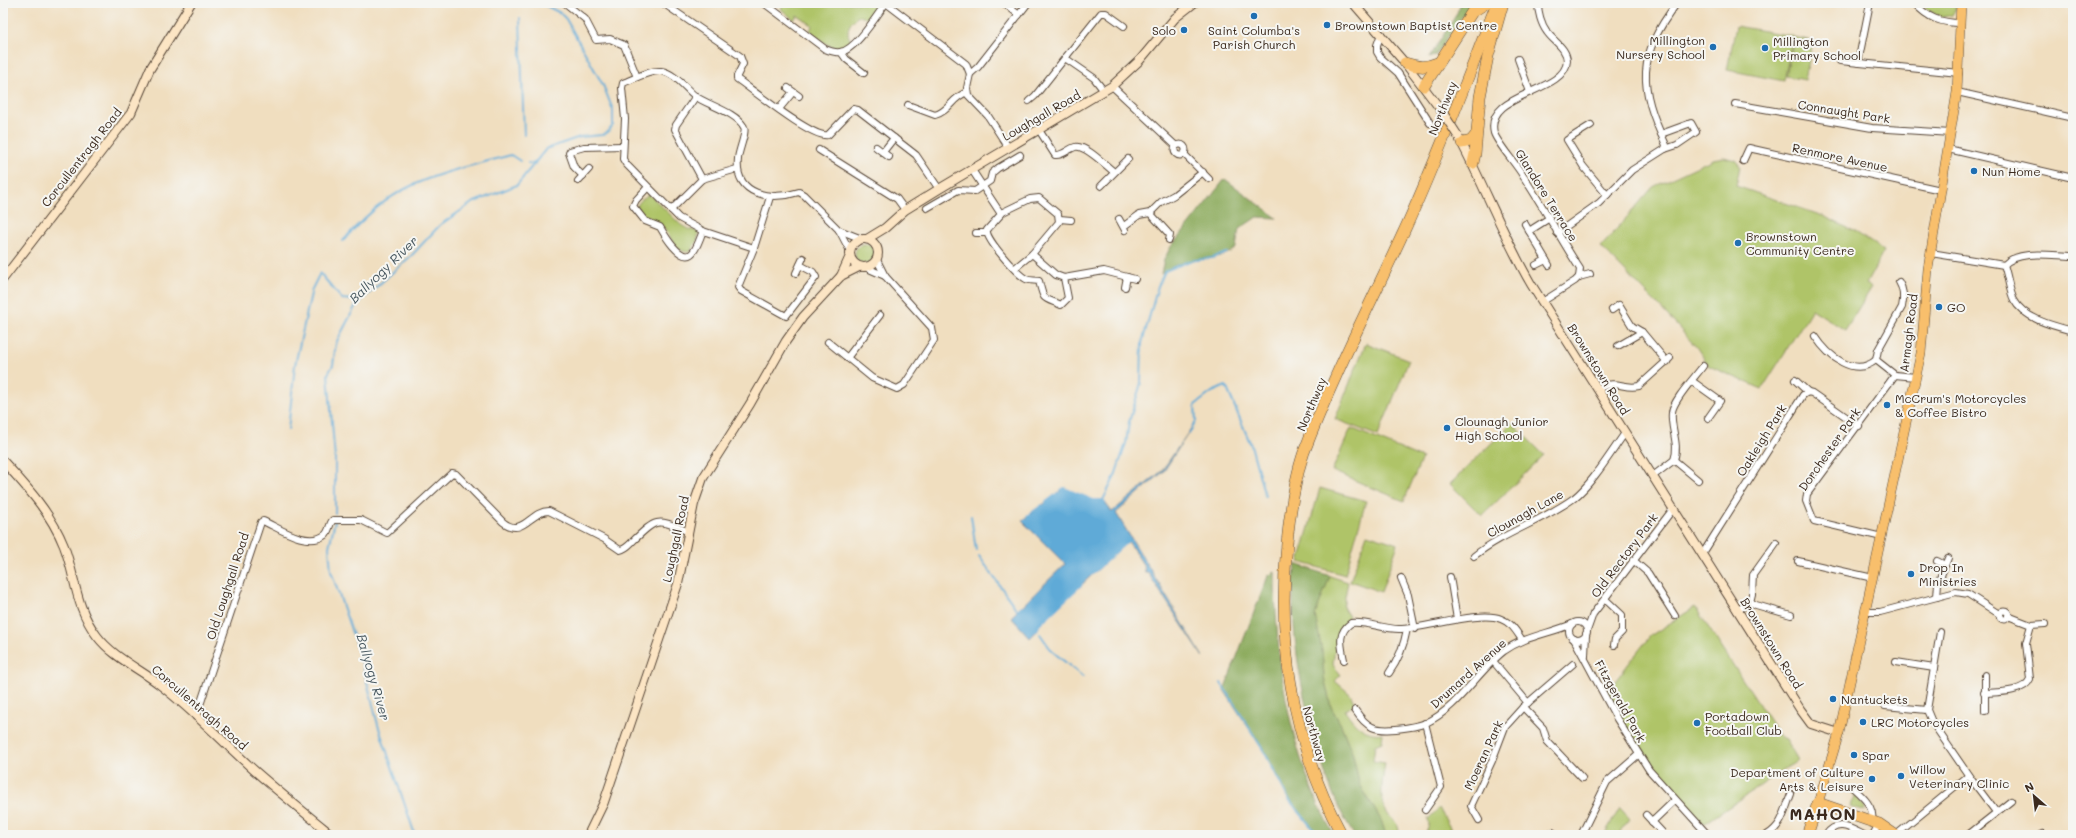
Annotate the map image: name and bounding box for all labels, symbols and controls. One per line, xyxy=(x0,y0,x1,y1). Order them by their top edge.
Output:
marker: Saint Columba's Parish Church xyxy=(1249,11,1259,21)
place label: Brownstown Baptist Centre xyxy=(1335,17,1497,33)
marker: Brownstown Baptist Centre xyxy=(1322,20,1332,30)
place label: Solo xyxy=(1152,22,1176,38)
place label: Saint Columba's Parish Church xyxy=(1208,22,1300,52)
marker: Solo xyxy=(1179,25,1189,35)
place label: Millington Nursery School xyxy=(1616,32,1705,62)
place label: Millington Primary School xyxy=(1773,33,1861,63)
marker: Millington Nursery School xyxy=(1708,42,1718,52)
marker: Millington Primary School xyxy=(1760,43,1770,53)
street label: Northway xyxy=(1424,79,1460,137)
street label: Loughgall Road xyxy=(999,86,1083,144)
street label: Connaught Park xyxy=(1797,96,1891,126)
street label: Corcullentragh Road xyxy=(37,104,125,210)
street label: Renmore Avenue xyxy=(1791,139,1889,175)
street label: Glandore Terrace xyxy=(1512,146,1582,244)
place label: Nun Home xyxy=(1982,163,2041,179)
marker: Nun Home xyxy=(1969,166,1979,176)
place label: Brownstown Community Centre xyxy=(1746,228,1854,258)
water label: Ballyogy River xyxy=(345,231,421,306)
marker: Brownstown Community Centre xyxy=(1733,238,1743,248)
street label: Armagh Road xyxy=(1895,293,1921,373)
place label: GO xyxy=(1947,299,1965,315)
marker: GO xyxy=(1934,302,1944,312)
street label: Brownstown Road xyxy=(1565,320,1634,418)
street label: Northway xyxy=(1292,375,1330,433)
place label: McCrum's Motorcycles & Coffee Bistro xyxy=(1895,390,2027,420)
marker: McCrum's Motorcycles & Coffee Bistro xyxy=(1882,400,1892,410)
street label: Oakleigh Park xyxy=(1732,401,1790,479)
street label: Dorchester Park xyxy=(1794,404,1864,494)
place label: Clounagh Junior High School xyxy=(1455,413,1549,443)
marker: Clounagh Junior High School xyxy=(1442,423,1452,433)
street label: Clounagh Lane xyxy=(1484,485,1566,541)
street label: Loughgall Road xyxy=(658,494,692,584)
street label: Old Rectory Park xyxy=(1587,510,1661,600)
street label: Old Loughgall Road xyxy=(202,530,252,642)
place label: Drop In Ministries xyxy=(1919,559,1977,589)
marker: Drop In Ministries xyxy=(1906,569,1916,579)
street label: Brownstown Road xyxy=(1738,594,1807,692)
water label: Ballyogy River xyxy=(354,632,395,723)
street label: Drumard Avenue xyxy=(1427,635,1509,711)
street label: Fitzgerald Park xyxy=(1592,657,1650,745)
street label: Corcullentragh Road xyxy=(149,661,251,753)
place label: Nantuckets xyxy=(1841,691,1908,707)
marker: Nantuckets xyxy=(1828,694,1838,704)
street label: Northway xyxy=(1299,704,1331,764)
place label: Portadown Football Club xyxy=(1705,708,1782,738)
place label: LRC Motorcycles xyxy=(1871,714,1969,730)
street label: Moeran Park xyxy=(1460,717,1506,793)
marker: LRC Motorcycles xyxy=(1858,717,1868,727)
marker: Portadown Football Club xyxy=(1692,718,1702,728)
place label: Spar xyxy=(1862,747,1890,763)
marker: Spar xyxy=(1849,750,1859,760)
place label: Willow Veterinary Clinic xyxy=(1909,761,2009,791)
place label: Department of Culture Arts & Leisure xyxy=(1730,764,1864,794)
marker: Willow Veterinary Clinic xyxy=(1896,771,1906,781)
marker: Department of Culture Arts & Leisure xyxy=(1867,774,1877,784)
north arrow xyxy=(2014,776,2054,816)
text: N xyxy=(2022,778,2036,795)
district label: MAHON xyxy=(1789,803,1857,824)

